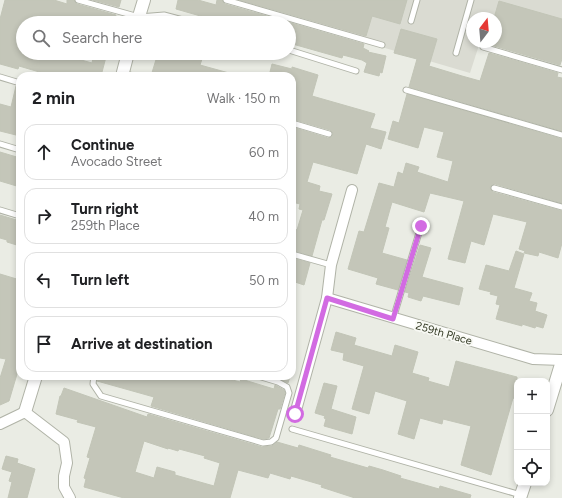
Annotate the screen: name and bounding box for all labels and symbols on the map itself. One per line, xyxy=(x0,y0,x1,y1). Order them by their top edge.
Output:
north arrow xyxy=(466,12,502,48)
route end xyxy=(412,217,430,235)
street label: 259th Place xyxy=(414,319,474,348)
route start xyxy=(286,405,304,423)

